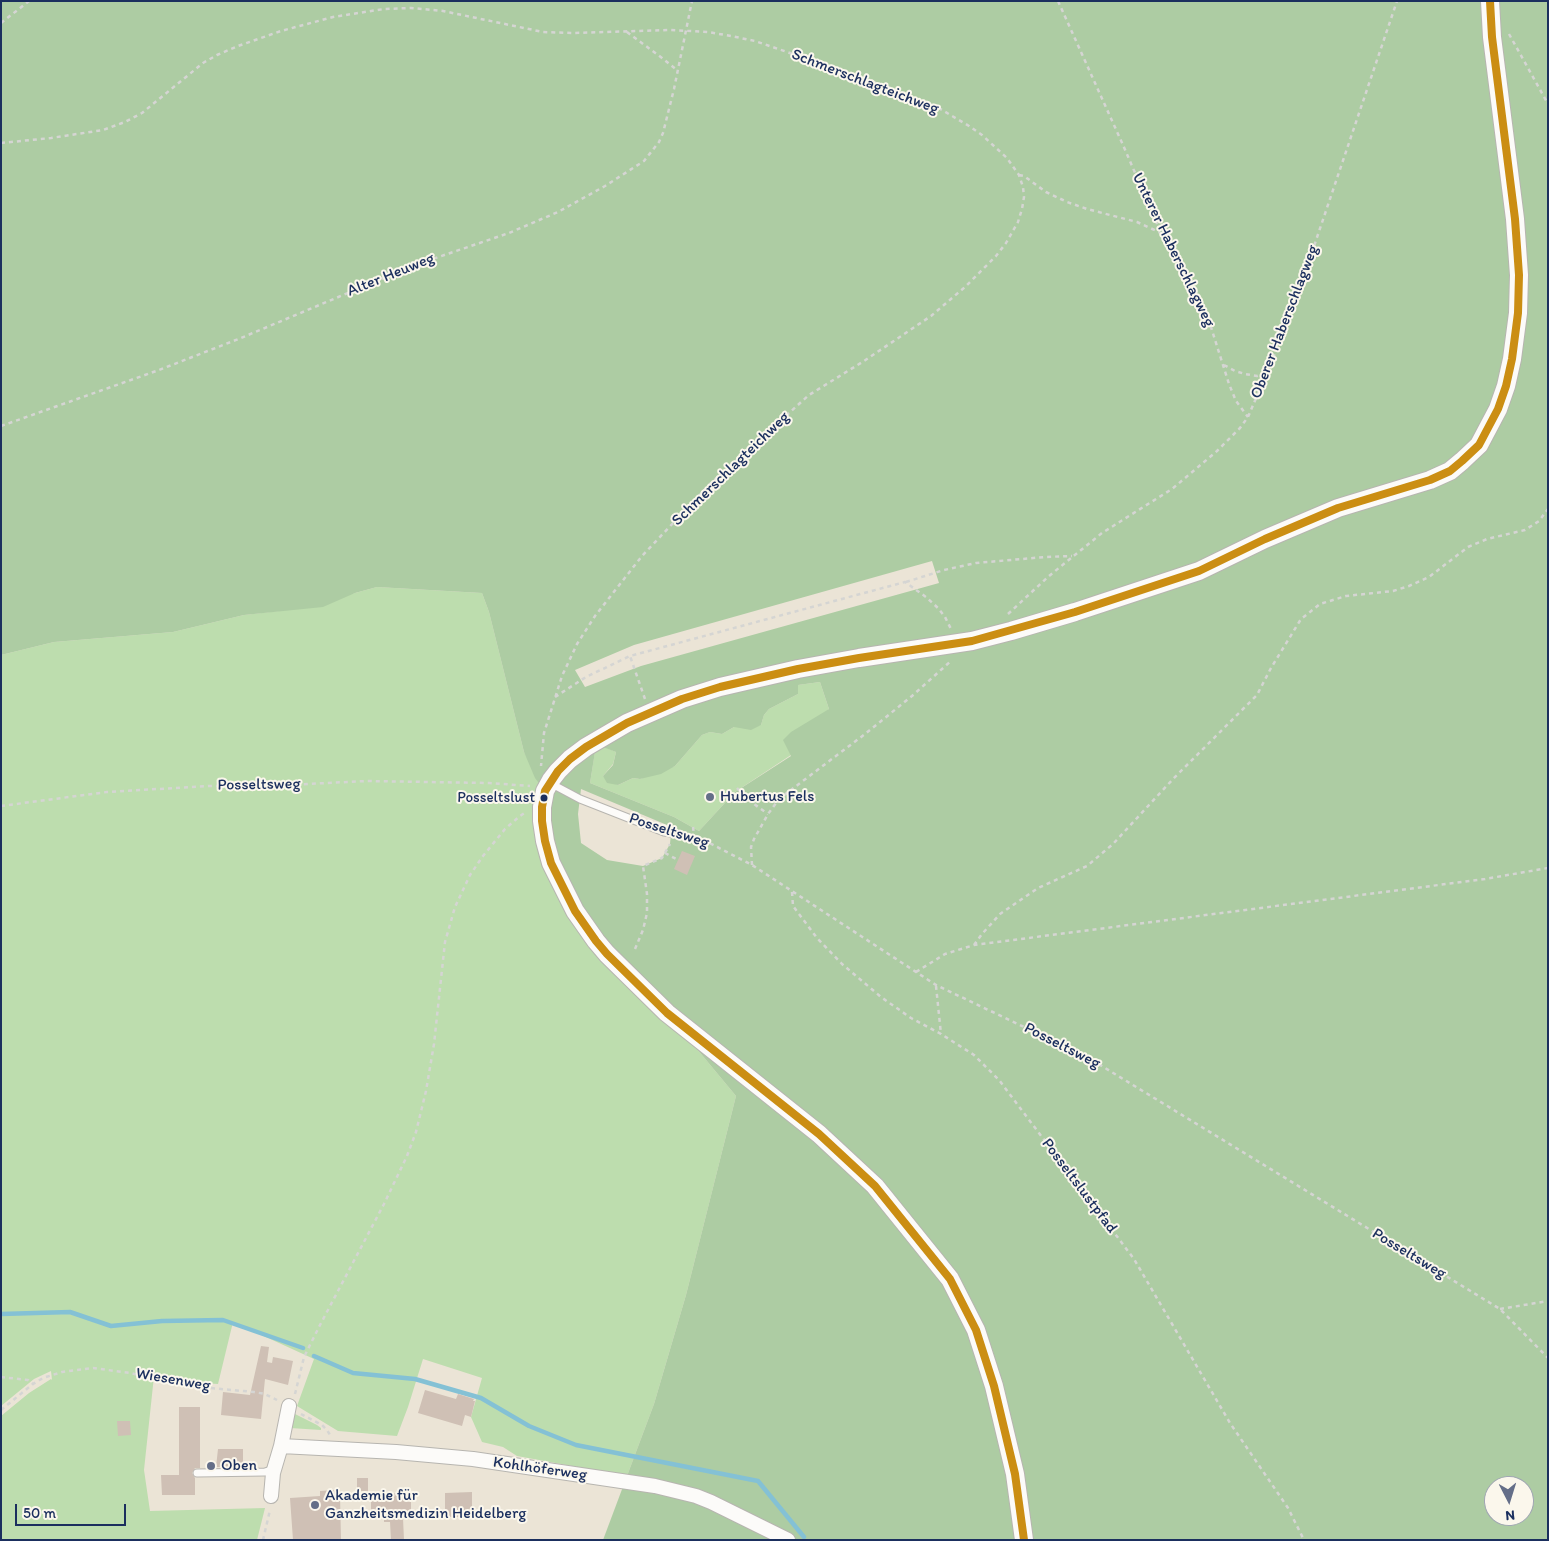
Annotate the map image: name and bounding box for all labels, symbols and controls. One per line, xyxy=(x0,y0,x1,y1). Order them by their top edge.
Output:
street label: Schmerschlagteichweg xyxy=(789,45,941,119)
street label: Unterer Haberschlagweg xyxy=(1127,170,1219,330)
street label: Oberer Haberschlagweg xyxy=(1247,242,1323,402)
street label: Alter Heuweg xyxy=(345,249,437,301)
street label: Schmerschlagteichweg xyxy=(668,408,794,530)
street label: Posseltsweg xyxy=(217,775,301,795)
place label: Hubertus Fels xyxy=(720,787,814,807)
place label: Posseltslust xyxy=(457,789,535,807)
marker: Hubertus Fels xyxy=(704,791,716,803)
marker: Posseltslust xyxy=(539,793,549,803)
street label: Posseltsweg xyxy=(626,809,712,853)
street label: Posseltsweg xyxy=(1021,1019,1103,1073)
street label: Posseltslustpfad xyxy=(1037,1135,1121,1237)
street label: Posseltsweg xyxy=(1368,1224,1450,1284)
street label: Wiesenweg xyxy=(134,1364,212,1396)
street label: Kohlhöferweg xyxy=(492,1453,588,1485)
place label: Oben xyxy=(221,1456,257,1476)
marker: Oben xyxy=(205,1460,217,1472)
north arrow xyxy=(1484,1476,1534,1526)
place label: Akademie für Ganzheitsmedizin Heidelberg xyxy=(325,1486,526,1524)
scale bar xyxy=(18,1494,129,1526)
marker: Akademie für Ganzheitsmedizin Heidelberg xyxy=(309,1499,321,1511)
text: 50 m xyxy=(23,1504,56,1522)
text: N xyxy=(1505,1507,1516,1524)

